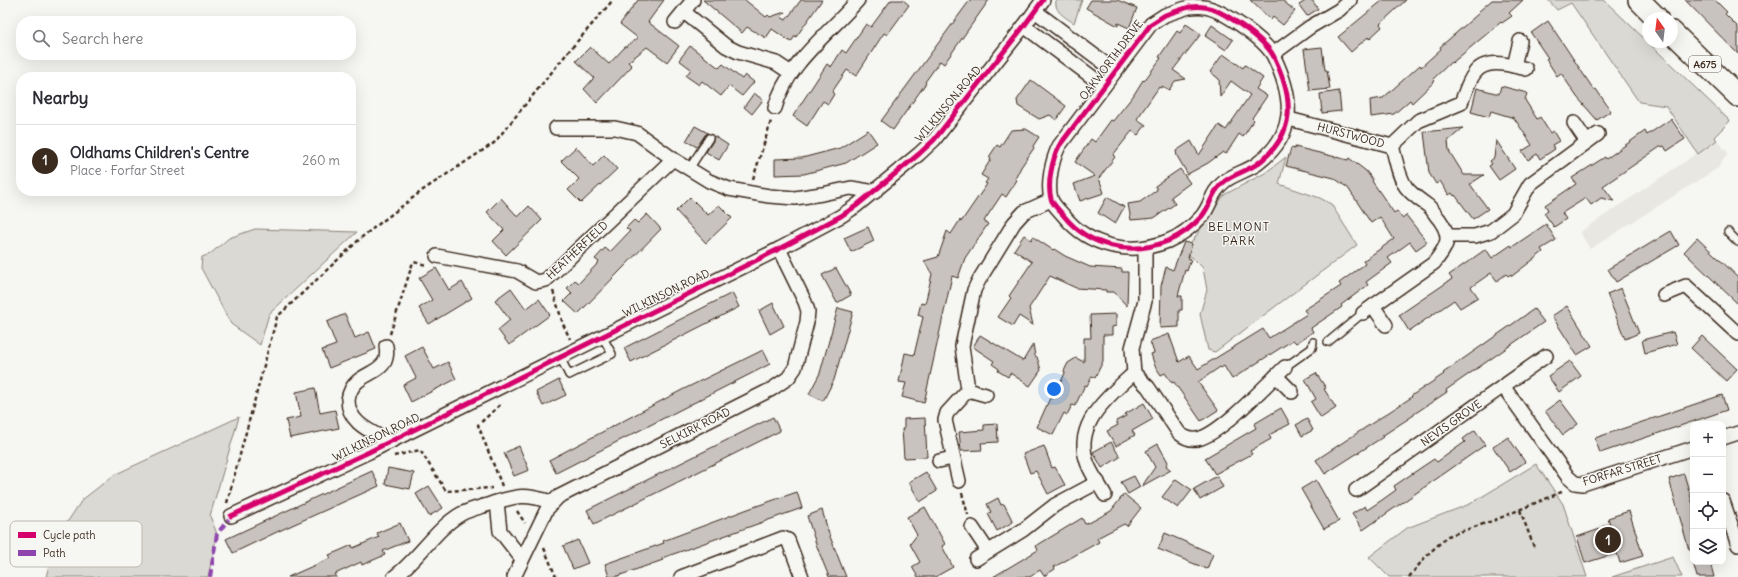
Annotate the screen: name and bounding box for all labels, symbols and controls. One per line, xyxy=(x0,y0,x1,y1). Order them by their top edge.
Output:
north arrow xyxy=(1642,12,1678,48)
search box xyxy=(16,16,356,60)
street label: OAKWORTH DRIVE xyxy=(1076,17,1146,103)
icon: search xyxy=(30,27,52,49)
text: Search here xyxy=(62,29,143,48)
road number: A675 xyxy=(1689,56,1721,72)
street label: WILKINSON ROAD xyxy=(912,63,984,145)
text: Nearby xyxy=(32,87,88,109)
street label: HURSTWOOD xyxy=(1316,119,1386,151)
text: Oldhams Children's Centre xyxy=(70,143,249,162)
text: 1 xyxy=(42,152,48,169)
text: 260 m xyxy=(302,152,340,169)
text: Place · Forfar Street xyxy=(70,162,185,179)
street label: HEATHERFIELD xyxy=(543,218,611,282)
district label: BELMONT PARK xyxy=(1208,219,1270,248)
street label: WILKINSON ROAD xyxy=(620,266,712,320)
your location xyxy=(1044,379,1064,399)
street label: NEVIS GROVE xyxy=(1418,397,1484,449)
street label: SELKIRK ROAD xyxy=(658,404,733,452)
street label: WILKINSON ROAD xyxy=(330,410,422,464)
map controls xyxy=(1690,421,1726,565)
button: + xyxy=(1690,421,1726,457)
street label: FORFAR STREET xyxy=(1581,451,1663,489)
button: − xyxy=(1690,457,1726,493)
button: locate xyxy=(1690,493,1726,529)
legend xyxy=(10,521,142,567)
pin: 1 xyxy=(1595,525,1621,555)
text: Cycle path xyxy=(43,528,96,542)
button: layers xyxy=(1690,529,1726,565)
text: Path xyxy=(43,546,66,560)

